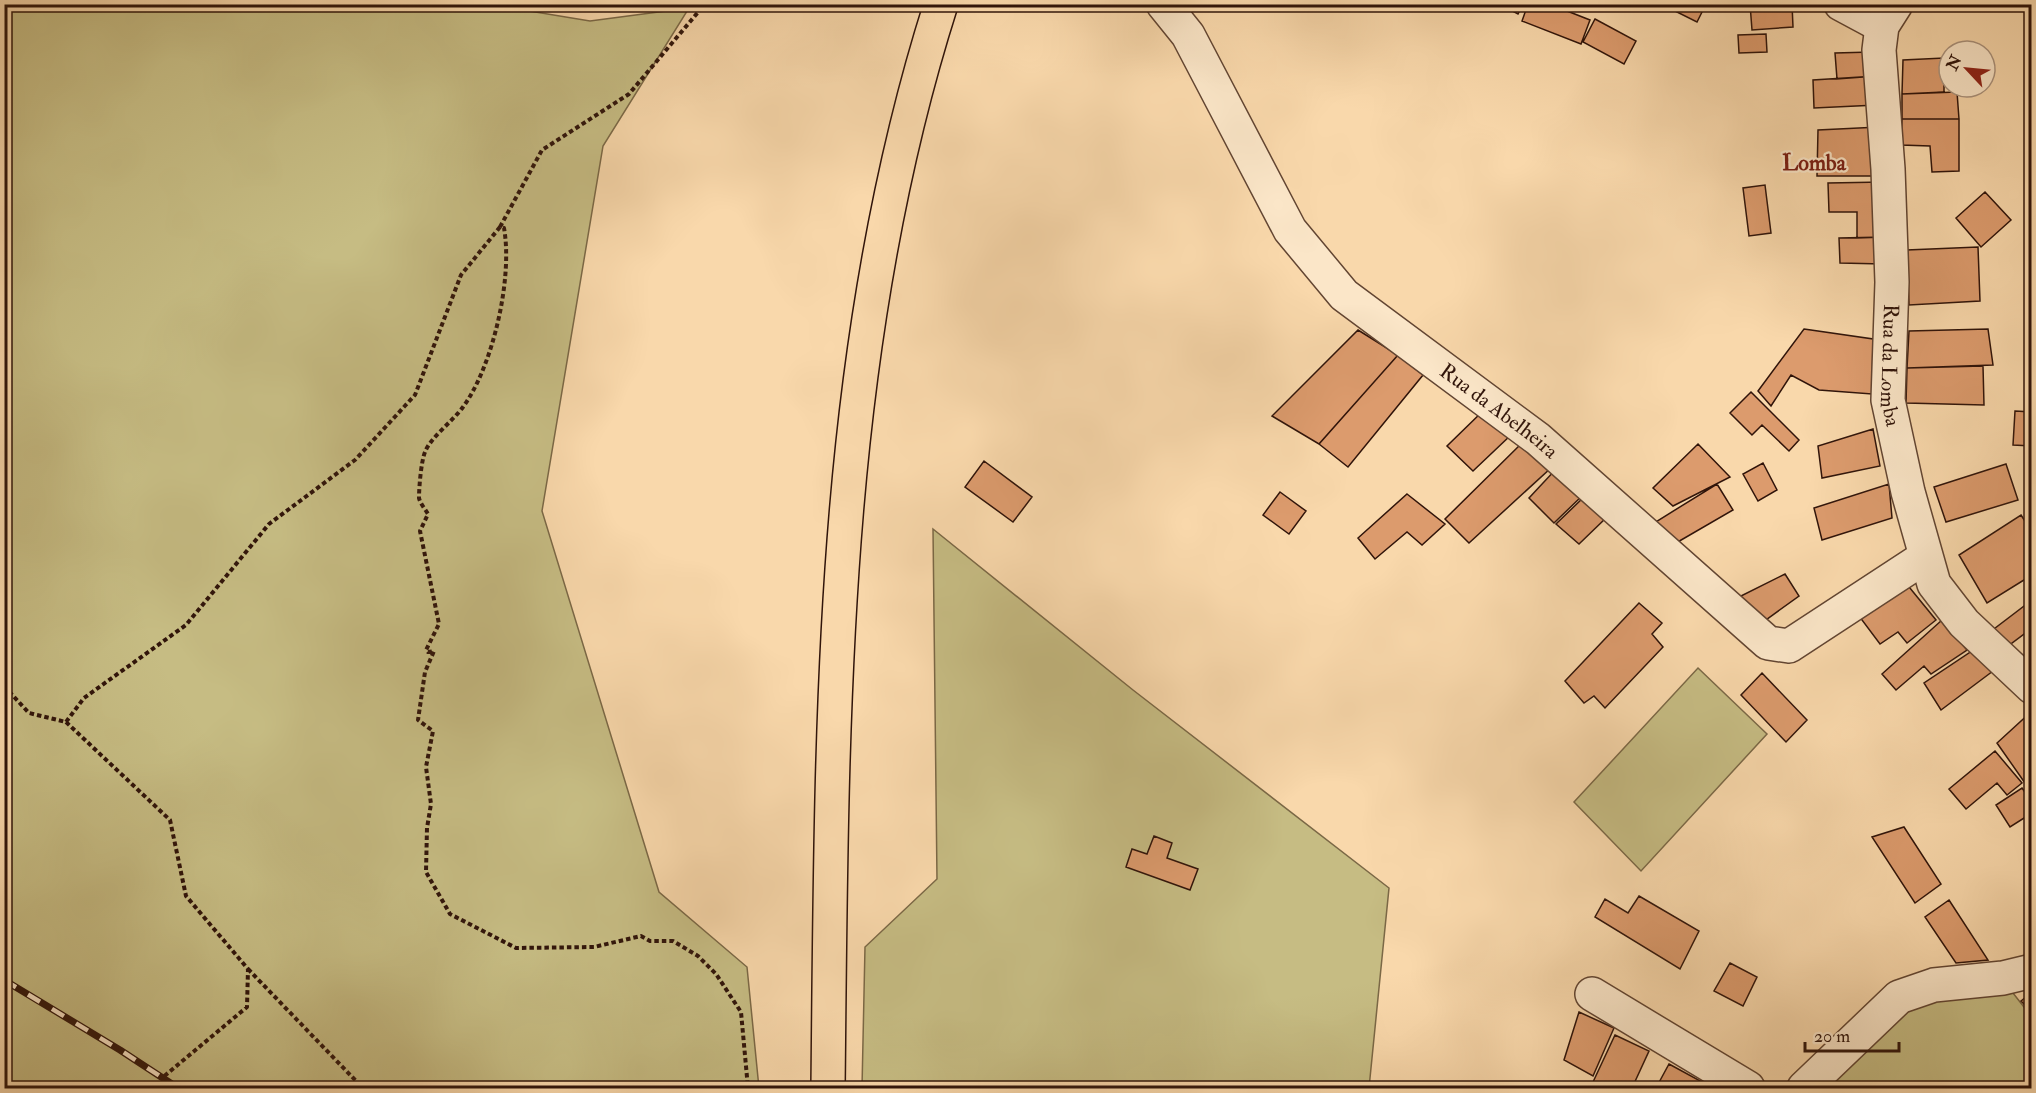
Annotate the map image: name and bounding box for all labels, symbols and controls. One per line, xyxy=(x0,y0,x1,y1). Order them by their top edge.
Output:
north arrow xyxy=(1937,39,1997,99)
text: N xyxy=(1942,51,1967,75)
district label: Lomba xyxy=(1782,149,1847,177)
street label: Rua da Lomba xyxy=(1874,303,1906,429)
street label: Rua da Abelheira xyxy=(1434,358,1564,465)
scale bar xyxy=(1805,1015,1900,1053)
text: 20 m xyxy=(1814,1025,1850,1048)

